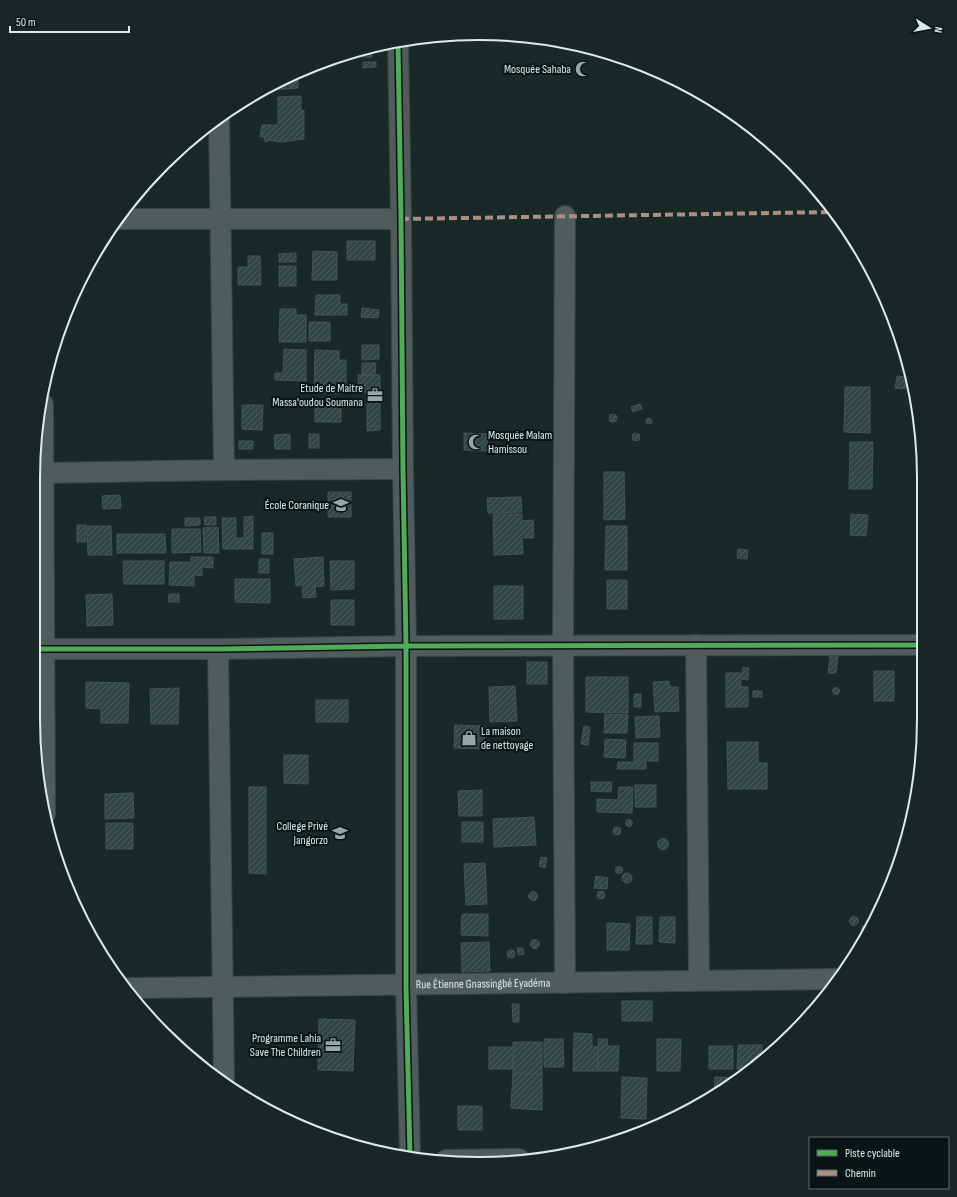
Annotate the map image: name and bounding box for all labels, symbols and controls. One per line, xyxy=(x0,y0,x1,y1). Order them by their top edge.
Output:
scale bar xyxy=(10,8,129,34)
north arrow xyxy=(909,8,949,48)
text: 50 m xyxy=(16,15,36,30)
text: N xyxy=(931,26,945,34)
mosque icon: Mosquée Sahaba xyxy=(574,60,592,78)
place label: Mosquée Sahaba xyxy=(504,62,571,77)
place label: Etude de Maitre Massa'oudou Soumana xyxy=(272,381,363,410)
office icon: Etude de Maitre Massa'oudou Soumana xyxy=(366,386,384,404)
place label: Mosquée Malam Hamissou xyxy=(488,428,553,457)
mosque icon: Mosquée Malam Hamissou xyxy=(467,433,485,451)
school or university icon: École Coranique xyxy=(332,496,350,514)
place label: École Coranique xyxy=(265,498,329,513)
place label: La maison de nettoyage xyxy=(481,724,534,753)
shop icon: La maison de nettoyage xyxy=(460,729,478,747)
place label: College Privé Jangorzo xyxy=(276,819,328,848)
school or university icon: College Privé Jangorzo xyxy=(331,824,349,842)
street label: Rue Étienne Gnassingbé Eyadéma xyxy=(416,975,551,992)
place label: Programme Lahia Save The Children xyxy=(250,1031,321,1060)
office icon: Programme Lahia Save The Children xyxy=(324,1036,342,1054)
legend xyxy=(809,1137,949,1189)
text: Piste cyclable xyxy=(845,1146,900,1161)
text: Chemin xyxy=(845,1166,876,1181)

